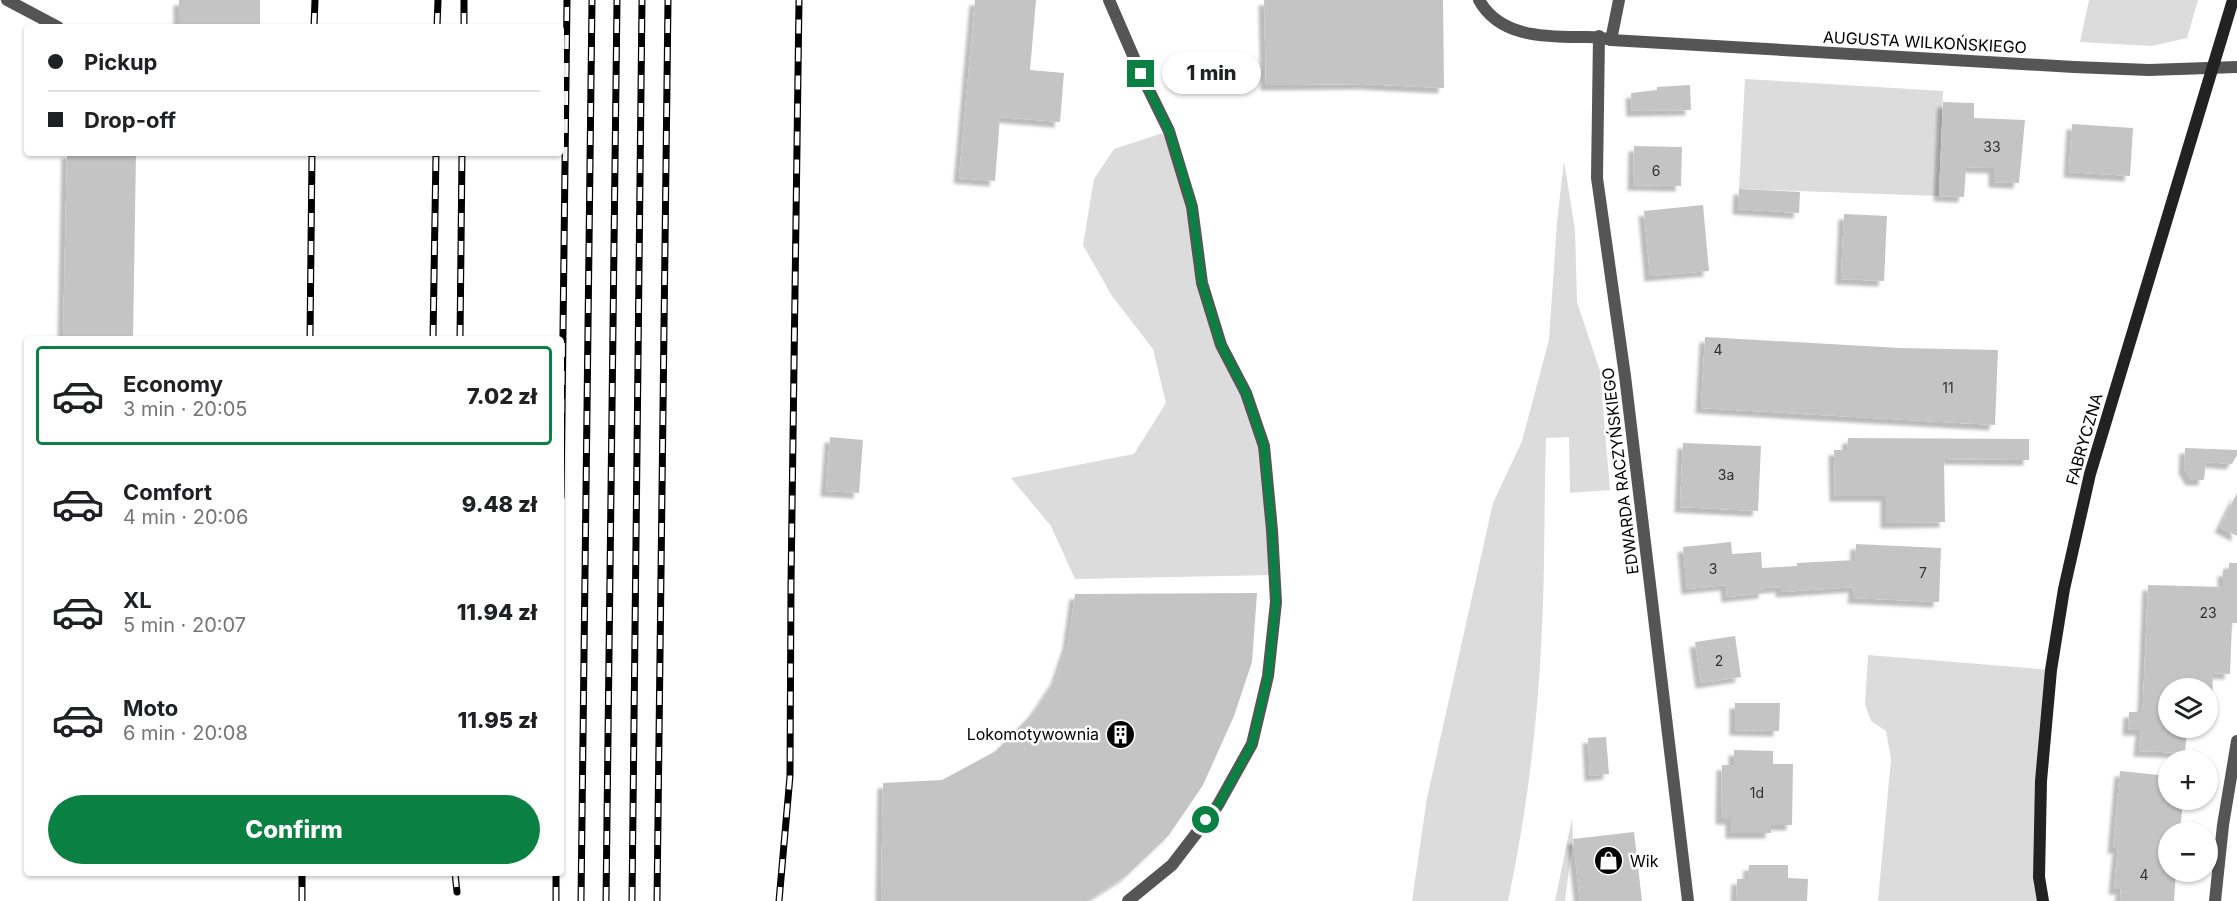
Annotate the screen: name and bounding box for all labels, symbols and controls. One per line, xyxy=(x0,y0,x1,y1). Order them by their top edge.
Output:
street label: AUGUSTA WILKOŃSKIEGO xyxy=(1823,27,2027,57)
text: Pickup xyxy=(84,49,158,75)
callout: 1 min xyxy=(1162,53,1261,95)
route end xyxy=(1127,60,1154,87)
text: 1 min xyxy=(1186,61,1237,85)
text: Drop-off xyxy=(84,107,176,133)
house number: 33 xyxy=(1983,138,2001,155)
house number: 6 xyxy=(1652,162,1660,179)
house number: 4 xyxy=(1713,341,1723,358)
street label: EDWARDA RACZYŃSKIEGO xyxy=(1597,366,1643,576)
icon: car xyxy=(51,369,105,423)
text: Economy xyxy=(123,371,223,397)
house number: 11 xyxy=(1942,379,1954,396)
text: 7.02 zł xyxy=(467,383,537,409)
street label: FABRYCZNA xyxy=(2061,391,2107,487)
text: 3 min · 20:05 xyxy=(123,397,248,421)
house number: 3a xyxy=(1718,466,1734,483)
icon: car xyxy=(51,477,105,531)
text: Comfort xyxy=(123,479,212,505)
text: 9.48 zł xyxy=(462,491,537,517)
text: 4 min · 20:06 xyxy=(123,505,248,529)
house number: 3 xyxy=(1709,560,1717,577)
house number: 7 xyxy=(1919,564,1927,581)
icon: car xyxy=(51,585,105,639)
text: XL xyxy=(123,587,152,613)
text: 11.94 zł xyxy=(457,599,537,625)
house number: 23 xyxy=(2199,604,2217,621)
text: 5 min · 20:07 xyxy=(123,613,246,637)
house number: 2 xyxy=(1715,652,1723,669)
map controls xyxy=(2158,678,2218,882)
button: layers xyxy=(2158,678,2218,738)
icon: car xyxy=(51,693,105,747)
text: Moto xyxy=(123,695,178,721)
text: 11.95 zł xyxy=(457,707,537,733)
building icon: Lokomotywownia xyxy=(1104,718,1136,750)
text: 6 min · 20:08 xyxy=(123,721,248,745)
place label: Lokomotywownia xyxy=(967,724,1099,744)
button: + xyxy=(2158,750,2218,810)
house number: 1d xyxy=(1750,784,1764,801)
button: Confirm xyxy=(48,795,540,864)
route start xyxy=(1192,806,1219,833)
button: − xyxy=(2158,822,2218,882)
shop icon: Wik xyxy=(1593,845,1625,877)
place label: Wik xyxy=(1630,851,1659,871)
house number: 4 xyxy=(2139,866,2149,883)

